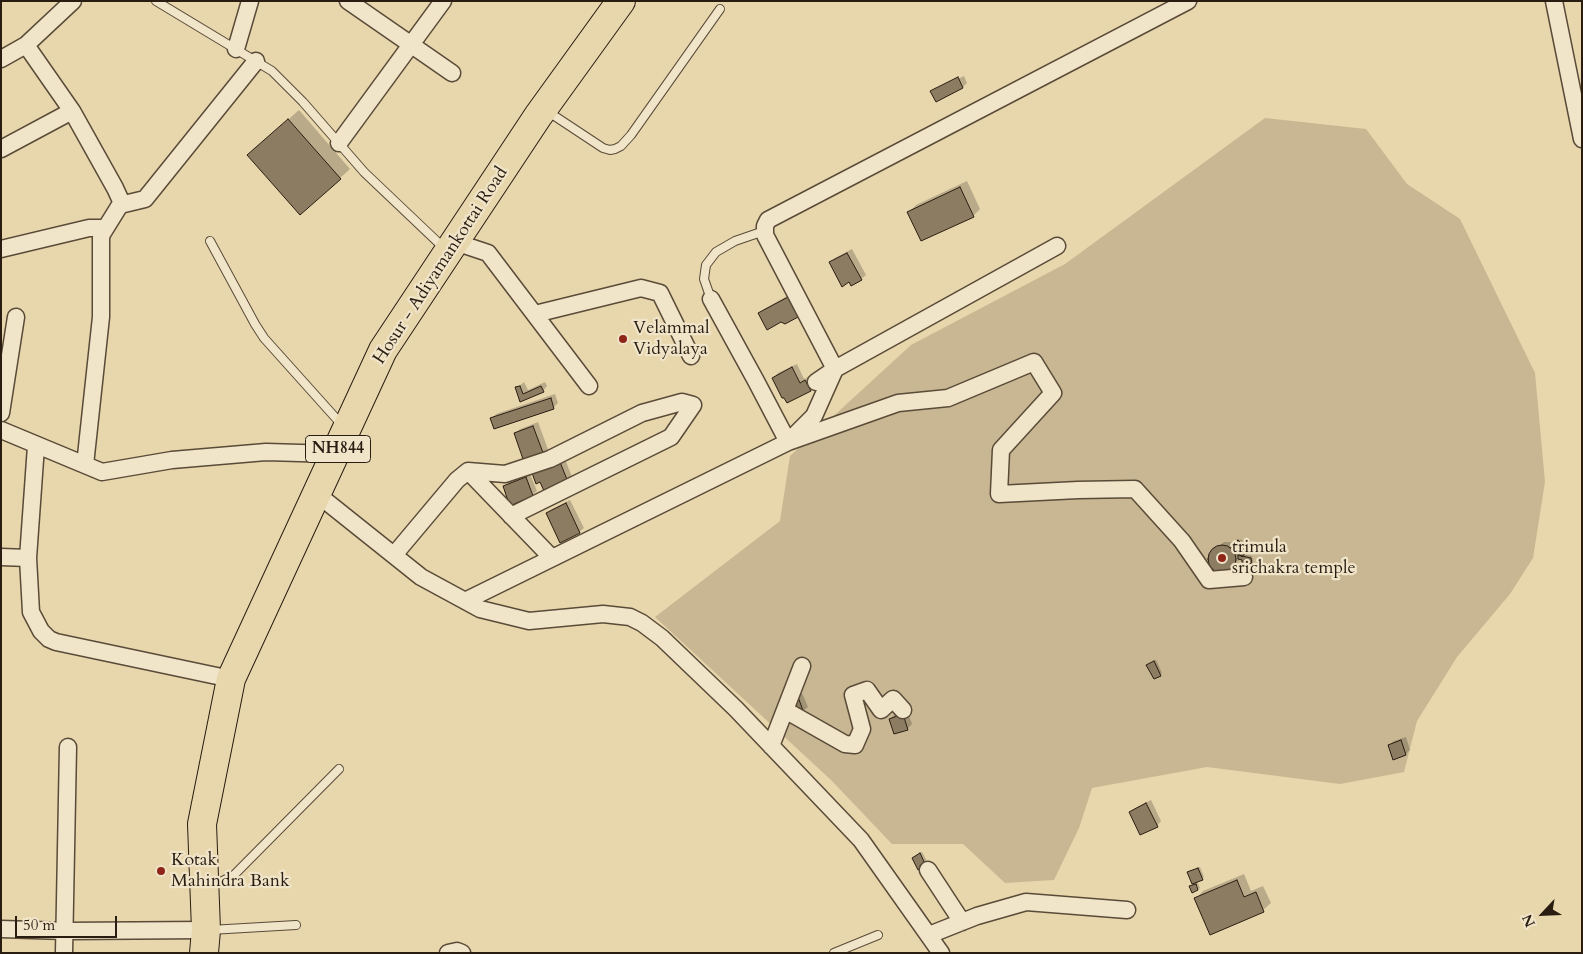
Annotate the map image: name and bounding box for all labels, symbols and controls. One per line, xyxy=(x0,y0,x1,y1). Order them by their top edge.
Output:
street label: Hosur - Adiyamankottai Road xyxy=(369,163,513,369)
place label: Velammal Vidyalaya xyxy=(633,318,710,360)
marker: Velammal Vidyalaya xyxy=(617,333,629,345)
road number: NH844 xyxy=(306,436,370,462)
place label: trimula srichakra temple xyxy=(1232,537,1356,580)
marker: trimula srichakra temple xyxy=(1216,552,1228,564)
place label: Kotak Mahindra Bank xyxy=(171,850,290,892)
marker: Kotak Mahindra Bank xyxy=(155,865,167,877)
north arrow xyxy=(1518,889,1568,939)
scale bar xyxy=(18,906,120,938)
text: N xyxy=(1518,911,1540,930)
text: 50 m xyxy=(23,915,55,935)

